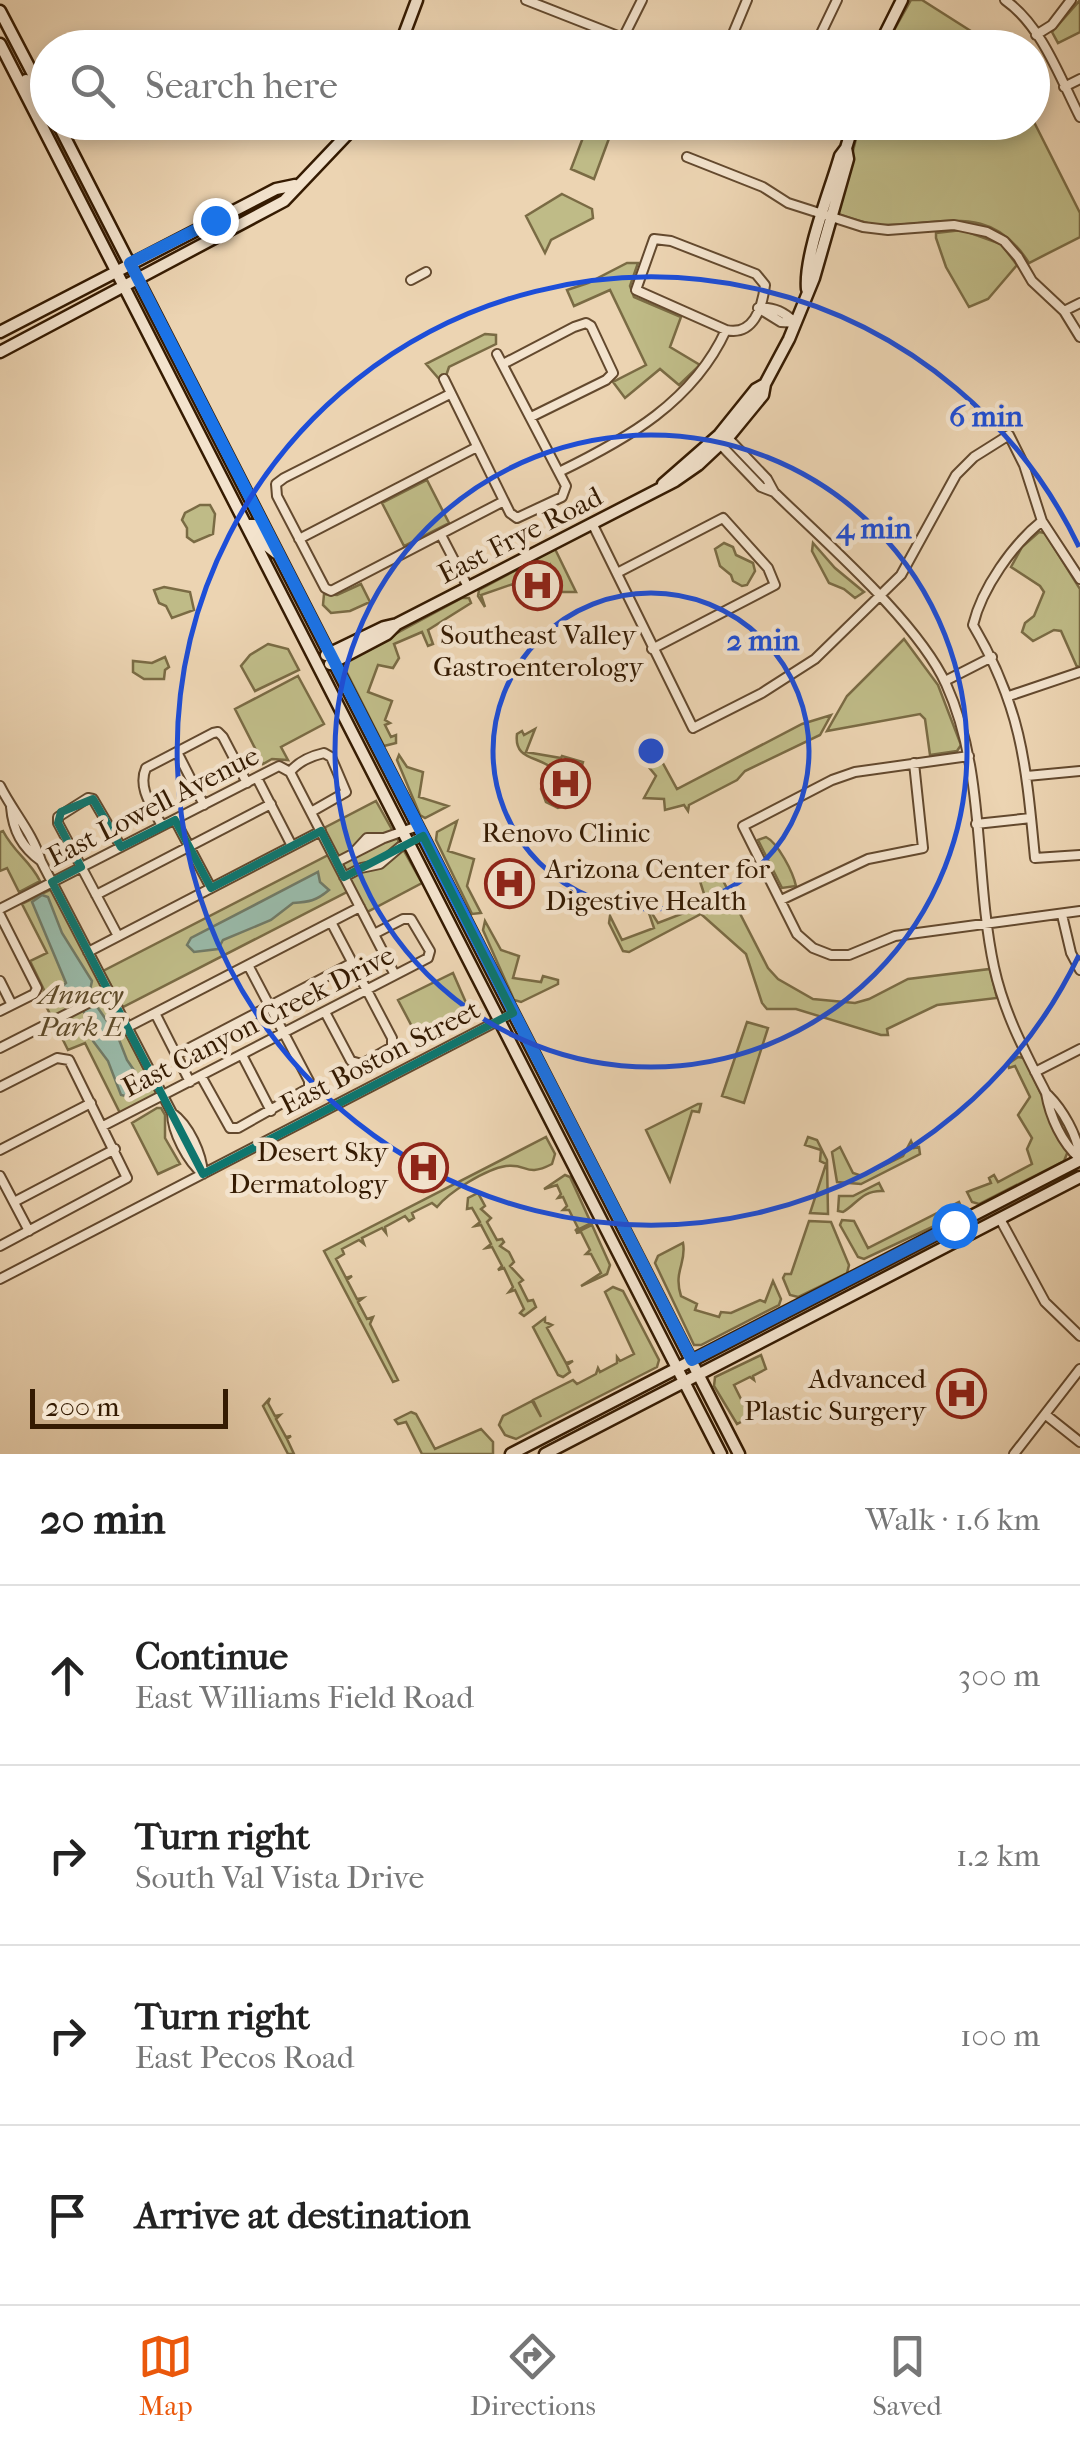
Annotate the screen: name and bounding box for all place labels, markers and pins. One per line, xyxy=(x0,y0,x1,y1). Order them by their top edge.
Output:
hospital icon: Southeast Valley Gastroenterology xyxy=(512,560,564,612)
place label: Southeast Valley Gastroenterology xyxy=(433,618,644,683)
centre of rings xyxy=(633,733,669,769)
hospital icon: Renovo Clinic xyxy=(540,758,592,810)
place label: Renovo Clinic xyxy=(482,816,650,849)
place label: Arizona Center for Digestive Health xyxy=(544,852,770,917)
hospital icon: Arizona Center for Digestive Health xyxy=(484,858,536,910)
place label: Desert Sky Dermatology xyxy=(229,1135,389,1200)
hospital icon: Desert Sky Dermatology xyxy=(397,1141,449,1193)
place label: Advanced Plastic Surgery xyxy=(744,1362,927,1427)
hospital icon: Advanced Plastic Surgery xyxy=(935,1368,987,1420)

